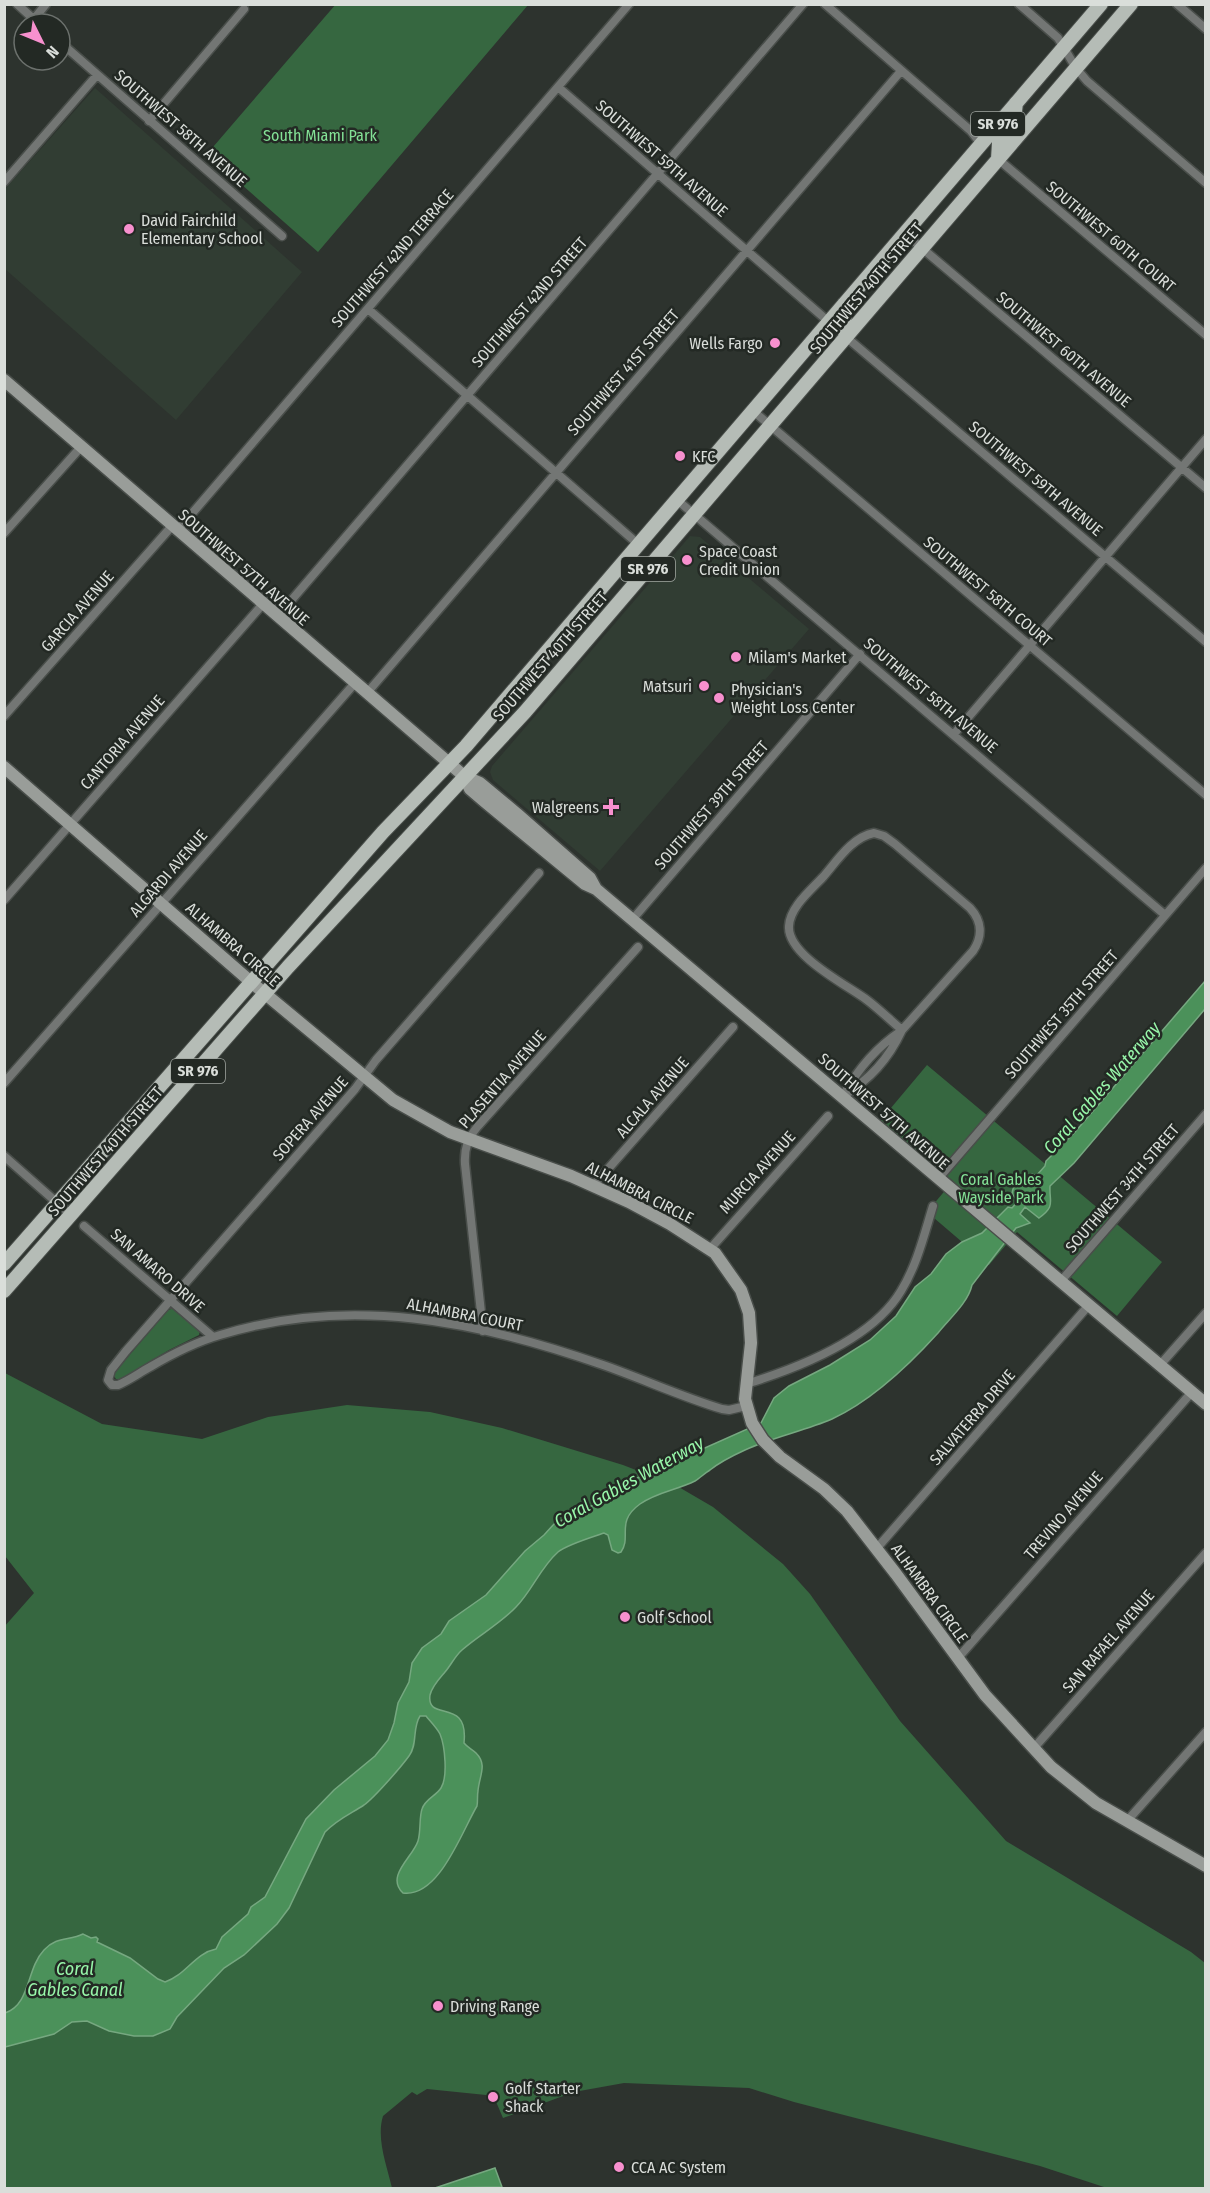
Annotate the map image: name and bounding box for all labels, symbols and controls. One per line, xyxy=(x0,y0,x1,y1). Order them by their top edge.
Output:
north arrow xyxy=(12,12,72,72)
text: N xyxy=(42,42,63,62)
street label: SOUTHWEST 58TH AVENUE xyxy=(111,66,251,191)
street label: SOUTHWEST 59TH AVENUE xyxy=(592,96,731,221)
road number: SR 976 xyxy=(971,112,1025,136)
park label: South Miami Park xyxy=(263,126,377,145)
street label: SOUTHWEST 60TH COURT xyxy=(1042,177,1179,296)
street label: SOUTHWEST 42ND TERRACE xyxy=(327,186,457,331)
place label: David Fairchild Elementary School xyxy=(141,211,263,248)
street label: SOUTHWEST 40TH STREET xyxy=(806,218,927,358)
marker: David Fairchild Elementary School xyxy=(122,222,136,236)
street label: SOUTHWEST 42ND STREET xyxy=(468,233,591,371)
street label: SOUTHWEST 60TH AVENUE xyxy=(993,288,1135,411)
street label: SOUTHWEST 41ST STREET xyxy=(564,305,684,439)
place label: Wells Fargo xyxy=(689,334,763,353)
marker: Wells Fargo xyxy=(768,336,782,350)
street label: SOUTHWEST 59TH AVENUE xyxy=(965,417,1106,540)
place label: KFC xyxy=(692,447,715,466)
marker: KFC xyxy=(673,449,687,463)
street label: SOUTHWEST 57TH AVENUE xyxy=(174,505,313,629)
street label: SOUTHWEST 58TH COURT xyxy=(920,532,1056,651)
place label: Space Coast Credit Union xyxy=(699,542,780,579)
marker: Space Coast Credit Union xyxy=(680,553,694,567)
road number: SR 976 xyxy=(621,557,675,581)
street label: GARCIA AVENUE xyxy=(37,567,118,656)
street label: SOUTHWEST 40TH STREET xyxy=(489,587,612,725)
street label: SOUTHWEST 58TH AVENUE xyxy=(860,634,1001,757)
place label: Milam's Market xyxy=(748,648,847,667)
marker: Milam's Market xyxy=(729,650,743,664)
place label: Matsuri xyxy=(643,677,692,696)
marker: Matsuri xyxy=(697,679,711,693)
place label: Physician's Weight Loss Center xyxy=(731,680,855,717)
street label: CANTORIA AVENUE xyxy=(76,691,168,793)
marker: Physician's Weight Loss Center xyxy=(712,691,726,705)
street label: SOUTHWEST 39TH STREET xyxy=(650,737,773,873)
place label: Walgreens xyxy=(532,798,599,817)
marker: Walgreens xyxy=(604,800,618,814)
street label: ALGARDI AVENUE xyxy=(126,826,211,921)
street label: ALHAMBRA CIRCLE xyxy=(182,898,284,990)
street label: SOUTHWEST 35TH STREET xyxy=(1001,946,1123,1082)
water label: Coral Gables Waterway xyxy=(1039,1017,1166,1159)
street label: PLASENTIA AVENUE xyxy=(455,1027,550,1132)
street label: SOUTHWEST 57TH AVENUE xyxy=(814,1049,953,1173)
street label: ALCALA AVENUE xyxy=(612,1053,693,1142)
road number: SR 976 xyxy=(171,1059,225,1083)
street label: SOPERA AVENUE xyxy=(269,1072,352,1164)
street label: SOUTHWEST 40TH STREET xyxy=(44,1082,167,1220)
street label: SOUTHWEST 34TH STREET xyxy=(1062,1120,1184,1256)
street label: MURCIA AVENUE xyxy=(715,1127,799,1217)
street label: ALHAMBRA CIRCLE xyxy=(583,1157,697,1228)
park label: Coral Gables Wayside Park xyxy=(958,1170,1044,1207)
street label: SAN AMARO DRIVE xyxy=(107,1224,209,1316)
street label: ALHAMBRA COURT xyxy=(405,1294,525,1335)
street label: SALVATERRA DRIVE xyxy=(926,1366,1019,1469)
water label: Coral Gables Waterway xyxy=(550,1431,709,1532)
street label: TREVINO AVENUE xyxy=(1020,1468,1107,1563)
street label: ALHAMBRA CIRCLE xyxy=(887,1540,972,1647)
street label: SAN RAFAEL AVENUE xyxy=(1058,1586,1158,1697)
place label: Golf School xyxy=(637,1608,712,1627)
marker: Golf School xyxy=(618,1610,632,1624)
water label: Coral Gables Canal xyxy=(27,1958,123,2001)
place label: Driving Range xyxy=(450,1997,540,2016)
marker: Driving Range xyxy=(431,1999,445,2013)
place label: Golf Starter Shack xyxy=(505,2079,581,2116)
marker: Golf Starter Shack xyxy=(486,2090,500,2104)
place label: CCA AC System xyxy=(631,2158,726,2177)
marker: CCA AC System xyxy=(612,2160,626,2174)

